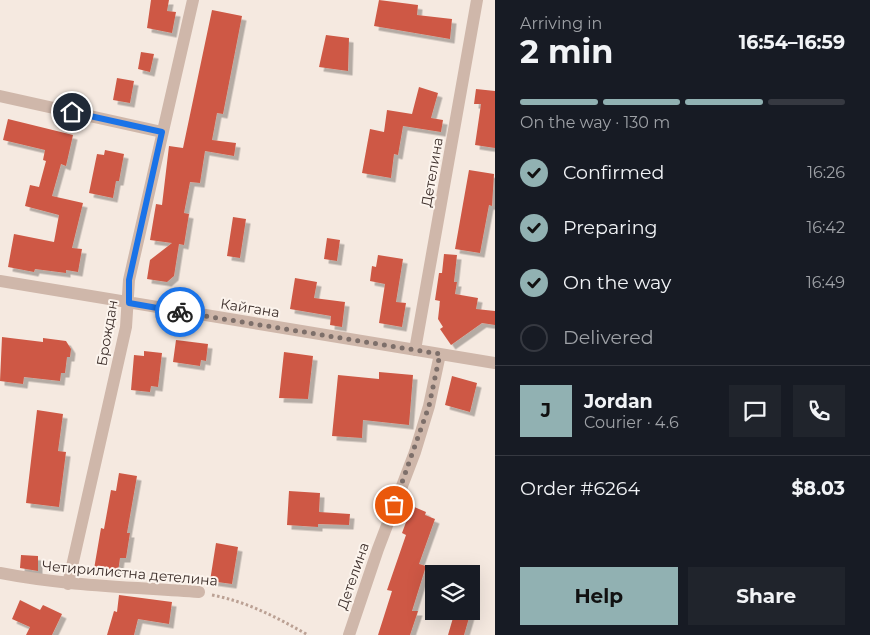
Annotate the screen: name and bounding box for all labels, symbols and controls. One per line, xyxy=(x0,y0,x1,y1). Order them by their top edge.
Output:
text: Arriving in xyxy=(520,14,602,33)
text: 16:54–16:59 xyxy=(739,31,845,54)
text: 2 min xyxy=(520,32,613,71)
pin xyxy=(51,91,93,133)
icon: home xyxy=(58,98,86,126)
text: On the way · 130 m xyxy=(520,113,670,132)
street label: Детелина xyxy=(417,136,447,208)
icon: check xyxy=(520,159,548,187)
text: Confirmed xyxy=(563,161,664,184)
text: 16:26 xyxy=(807,163,845,182)
icon: check xyxy=(520,214,548,242)
text: Preparing xyxy=(563,216,658,239)
text: 16:42 xyxy=(806,218,845,237)
icon: check xyxy=(520,269,548,297)
text: On the way xyxy=(563,271,671,294)
text: 16:49 xyxy=(806,273,845,292)
courier xyxy=(155,287,205,337)
street label: Кайгана xyxy=(219,294,281,322)
icon: bike xyxy=(166,298,194,326)
street label: Брождан xyxy=(92,299,122,367)
text: Delivered xyxy=(563,326,654,349)
button: chat xyxy=(729,385,781,437)
button: phone xyxy=(793,385,845,437)
text: Jordan xyxy=(584,390,653,413)
text: J xyxy=(541,399,551,422)
text: Courier · 4.6 xyxy=(584,413,679,432)
text: Order #6264 xyxy=(520,477,640,500)
text: $8.03 xyxy=(791,477,845,500)
pin xyxy=(373,484,415,526)
icon: bag xyxy=(380,491,408,519)
street label: Детелина xyxy=(333,540,373,612)
street label: Четирилистна детелина xyxy=(41,556,219,590)
map controls xyxy=(425,565,480,620)
button: layers xyxy=(425,565,480,620)
button: Help xyxy=(520,567,678,625)
button: Share xyxy=(688,567,845,625)

